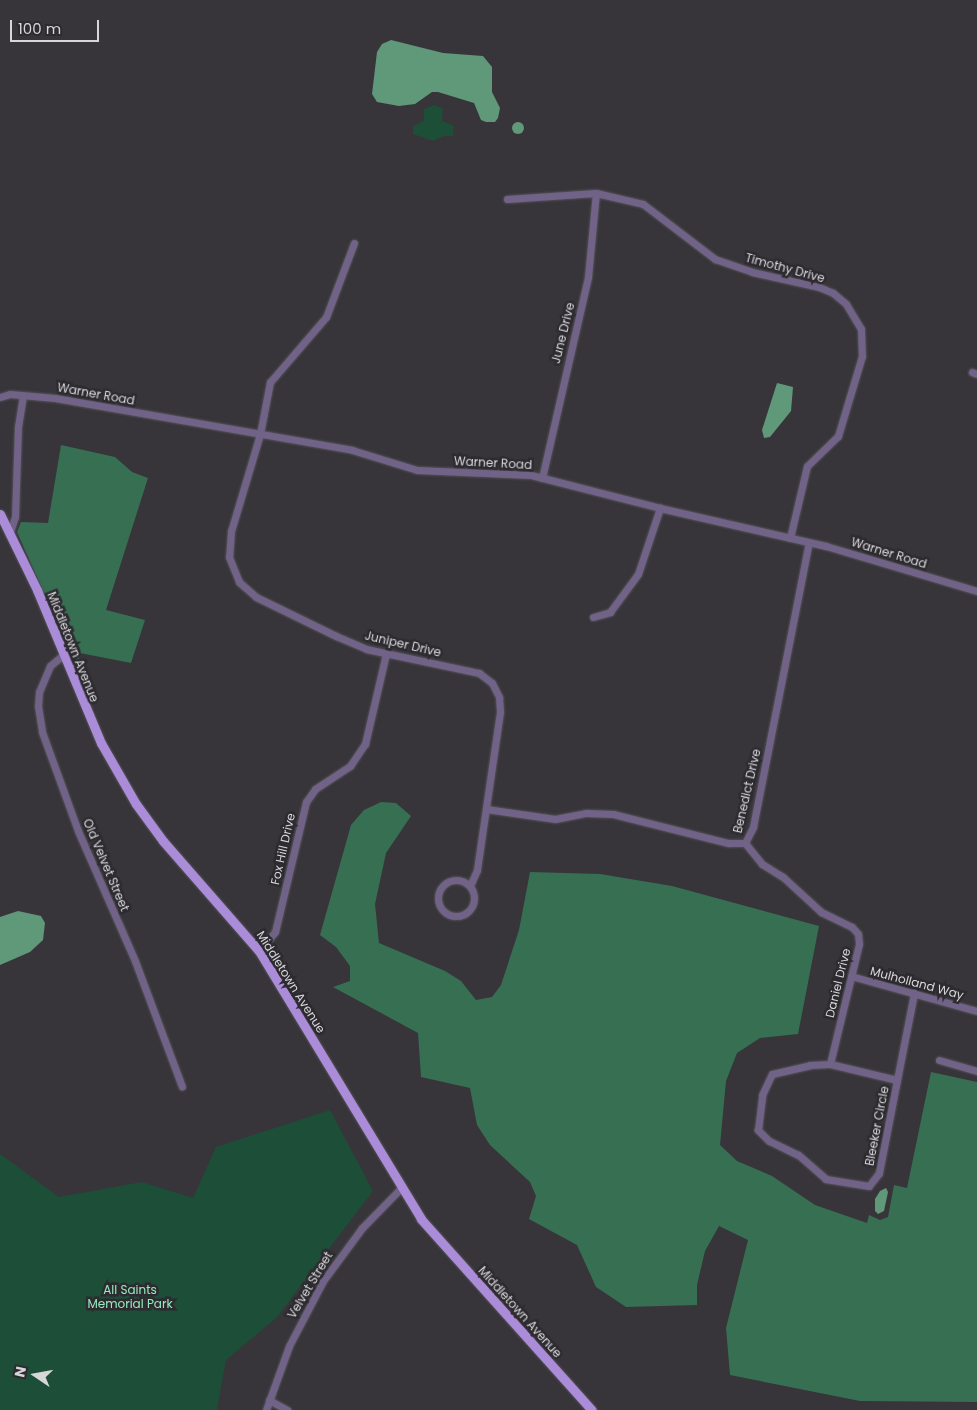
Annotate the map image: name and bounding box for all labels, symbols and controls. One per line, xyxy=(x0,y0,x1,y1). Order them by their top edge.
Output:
scale bar xyxy=(12,10,101,42)
text: 100 m xyxy=(18,18,61,39)
street label: Timothy Drive xyxy=(744,250,826,286)
street label: June Drive xyxy=(548,301,578,365)
street label: Warner Road xyxy=(56,380,136,408)
street label: Warner Road xyxy=(454,454,532,472)
street label: Warner Road xyxy=(849,535,929,571)
street label: Middletown Avenue xyxy=(44,590,102,704)
street label: Juniper Drive xyxy=(363,628,443,660)
street label: Benedict Drive xyxy=(730,748,764,834)
street label: Fox Hill Drive xyxy=(268,812,298,886)
street label: Old Velvet Street xyxy=(80,817,132,913)
street label: Middletown Avenue xyxy=(254,928,328,1036)
street label: Daniel Drive xyxy=(822,947,854,1019)
street label: Mulholland Way xyxy=(869,964,965,1002)
street label: Bleeker Circle xyxy=(862,1085,892,1167)
street label: Velvet Street xyxy=(284,1249,336,1321)
street label: Middletown Avenue xyxy=(475,1263,565,1361)
park label: All Saints Memorial Park xyxy=(87,1283,173,1311)
north arrow xyxy=(10,1350,60,1400)
text: N xyxy=(9,1365,31,1379)

